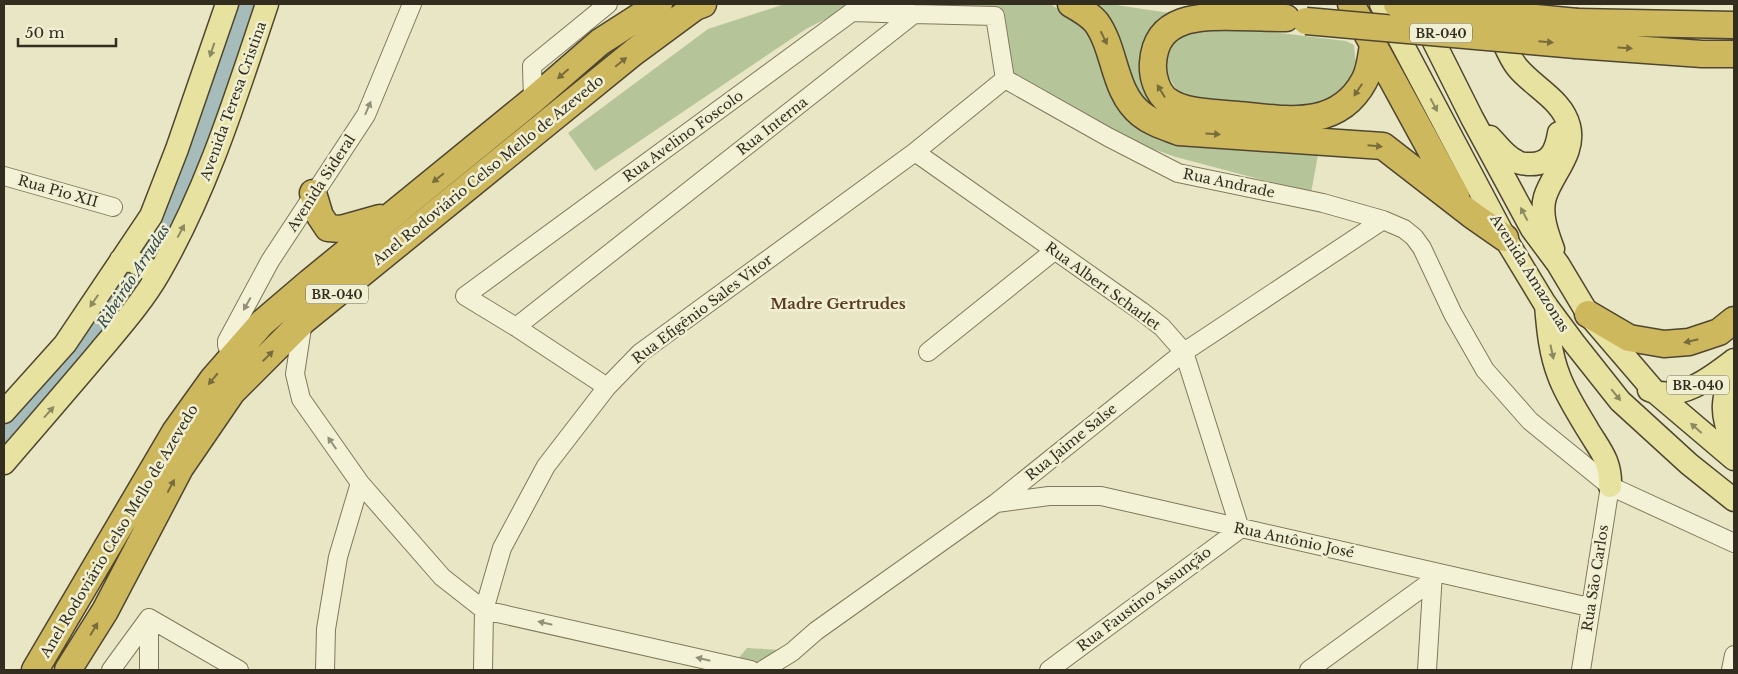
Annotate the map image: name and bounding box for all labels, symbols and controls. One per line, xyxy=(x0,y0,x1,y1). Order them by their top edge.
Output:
scale bar xyxy=(18,15,115,47)
street label: Avenida Teresa Cristina xyxy=(195,19,270,184)
text: 50 m xyxy=(25,23,65,42)
road number: BR-040 xyxy=(1410,23,1472,42)
one-way arrow xyxy=(1100,30,1109,45)
one-way arrow xyxy=(1539,38,1555,46)
one-way arrow xyxy=(207,43,215,58)
one-way arrow xyxy=(1617,45,1633,53)
one-way arrow xyxy=(614,56,627,67)
one-way arrow xyxy=(558,68,570,80)
street label: Anel Rodoviário Celso Mello de Azevedo xyxy=(368,71,607,269)
one-way arrow xyxy=(1156,84,1165,98)
one-way arrow xyxy=(1353,84,1363,97)
street label: Rua Avelino Foscolo xyxy=(619,86,747,186)
street label: Rua Interna xyxy=(733,93,811,159)
one-way arrow xyxy=(1430,98,1438,112)
one-way arrow xyxy=(365,101,373,115)
street label: Avenida Sideral xyxy=(282,131,359,236)
one-way arrow xyxy=(1206,131,1222,139)
one-way arrow xyxy=(1368,142,1384,150)
street label: Rua Andrade xyxy=(1181,164,1277,202)
street label: Rua Pio XII xyxy=(16,171,100,211)
one-way arrow xyxy=(432,172,445,183)
one-way arrow xyxy=(1520,207,1528,221)
street label: Avenida Amazonas xyxy=(1486,210,1574,335)
water label: Ribeirão Arrudas xyxy=(92,220,174,332)
one-way arrow xyxy=(177,224,185,238)
street label: Rua Albert Scharlet xyxy=(1042,238,1165,334)
street label: Rua Efigênio Sales Vitor xyxy=(628,250,776,368)
road number: BR-040 xyxy=(306,284,368,304)
one-way arrow xyxy=(89,294,98,308)
district label: Madre Gertrudes xyxy=(770,294,906,313)
one-way arrow xyxy=(243,296,251,311)
one-way arrow xyxy=(1684,337,1699,345)
one-way arrow xyxy=(1548,344,1556,359)
one-way arrow xyxy=(262,351,274,363)
one-way arrow xyxy=(208,372,219,385)
road number: BR-040 xyxy=(1667,376,1729,394)
one-way arrow xyxy=(1610,388,1621,401)
street label: Rua Jaime Salse xyxy=(1022,400,1120,484)
street label: Anel Rodoviário Celso Mello de Azevedo xyxy=(36,401,202,662)
one-way arrow xyxy=(43,407,55,419)
one-way arrow xyxy=(1690,423,1703,434)
one-way arrow xyxy=(327,436,337,449)
one-way arrow xyxy=(167,478,175,493)
street label: Rua Antônio José xyxy=(1232,518,1356,562)
street label: Rua São Carlos xyxy=(1578,523,1612,633)
street label: Rua Faustino Assunção xyxy=(1073,543,1215,655)
one-way arrow xyxy=(537,619,552,627)
one-way arrow xyxy=(89,622,98,635)
one-way arrow xyxy=(696,655,711,663)

